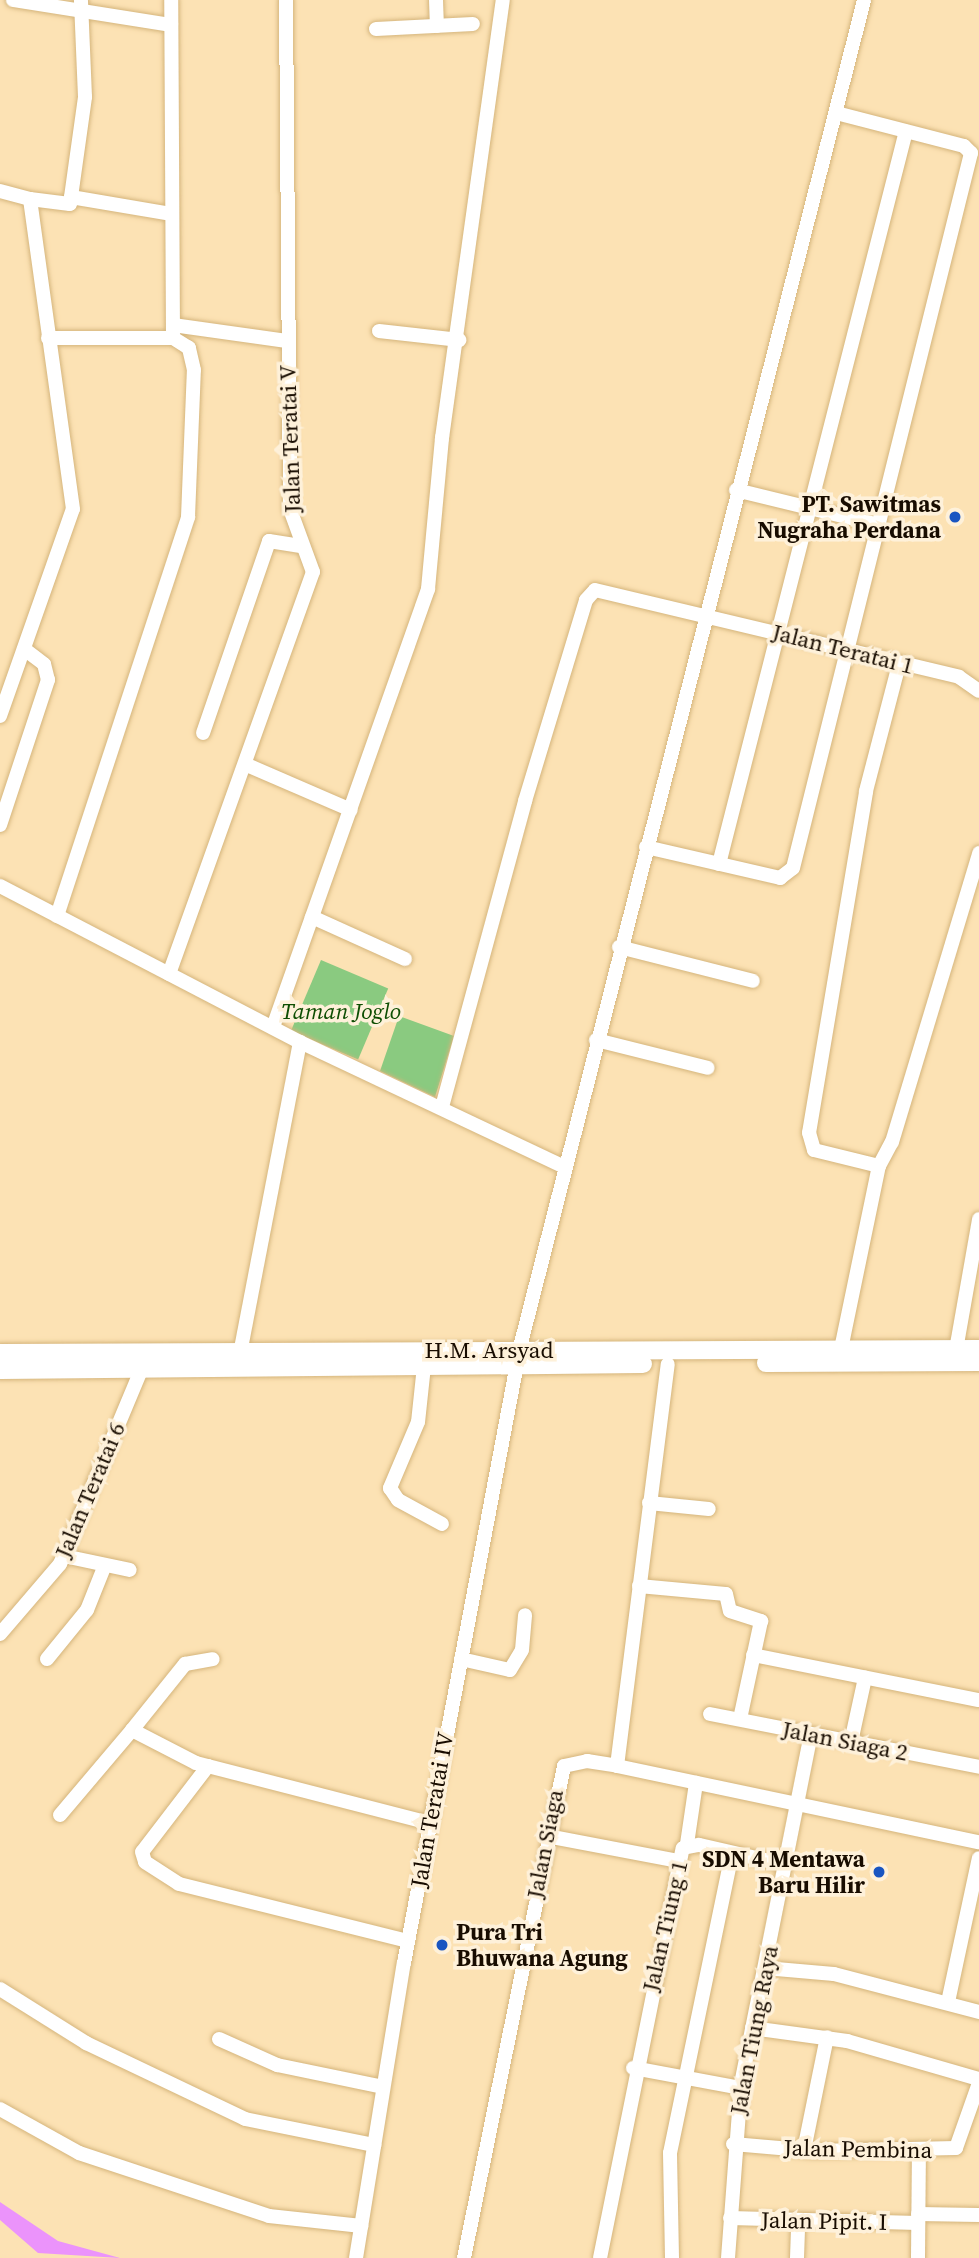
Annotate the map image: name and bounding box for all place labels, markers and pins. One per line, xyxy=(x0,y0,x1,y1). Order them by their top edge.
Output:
place label: PT. Sawitmas Nugraha Perdana xyxy=(757,490,941,544)
marker: PT. Sawitmas Nugraha Perdana xyxy=(947,509,963,525)
place label: SDN 4 Mentawa Baru Hilir xyxy=(702,1845,865,1899)
marker: SDN 4 Mentawa Baru Hilir xyxy=(871,1864,887,1880)
place label: Pura Tri Bhuwana Agung xyxy=(456,1918,628,1972)
marker: Pura Tri Bhuwana Agung xyxy=(434,1937,450,1953)

